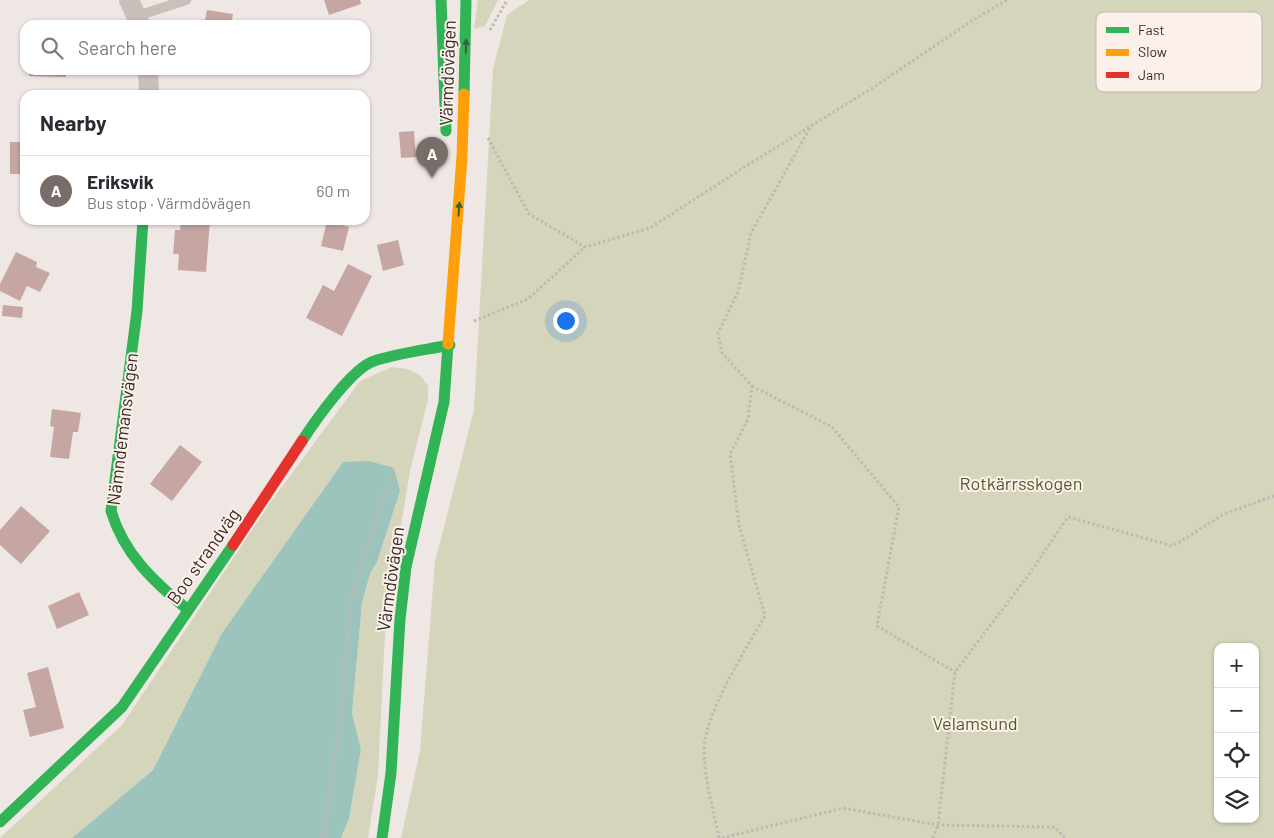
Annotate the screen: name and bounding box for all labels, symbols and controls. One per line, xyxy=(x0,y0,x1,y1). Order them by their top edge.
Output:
legend xyxy=(1096,12,1262,92)
search box xyxy=(20,20,370,75)
street label: Värmdövägen xyxy=(434,20,460,126)
text: Fast xyxy=(1138,21,1164,38)
icon: search xyxy=(38,34,66,62)
text: Search here xyxy=(78,36,177,59)
one-way arrow xyxy=(462,38,470,54)
text: Slow xyxy=(1138,43,1167,60)
text: Jam xyxy=(1138,66,1165,83)
text: Nearby xyxy=(40,110,106,135)
pin: A xyxy=(416,137,448,178)
text: Eriksvik xyxy=(87,170,154,193)
text: A xyxy=(51,181,61,200)
text: 60 m xyxy=(316,181,350,200)
text: Bus stop · Värmdövägen xyxy=(87,193,251,212)
one-way arrow xyxy=(455,200,463,216)
your location xyxy=(553,308,579,334)
street label: Nämndemansvägen xyxy=(102,351,142,507)
park label: Rotkärrsskogen xyxy=(960,472,1082,494)
street label: Boo strandväg xyxy=(162,504,244,608)
street label: Värmdövägen xyxy=(372,525,408,633)
map controls xyxy=(1214,643,1259,823)
button: + xyxy=(1214,643,1259,688)
button: − xyxy=(1214,688,1259,733)
park label: Velamsund xyxy=(932,712,1018,734)
button: locate xyxy=(1214,733,1259,778)
button: layers xyxy=(1214,778,1259,823)

